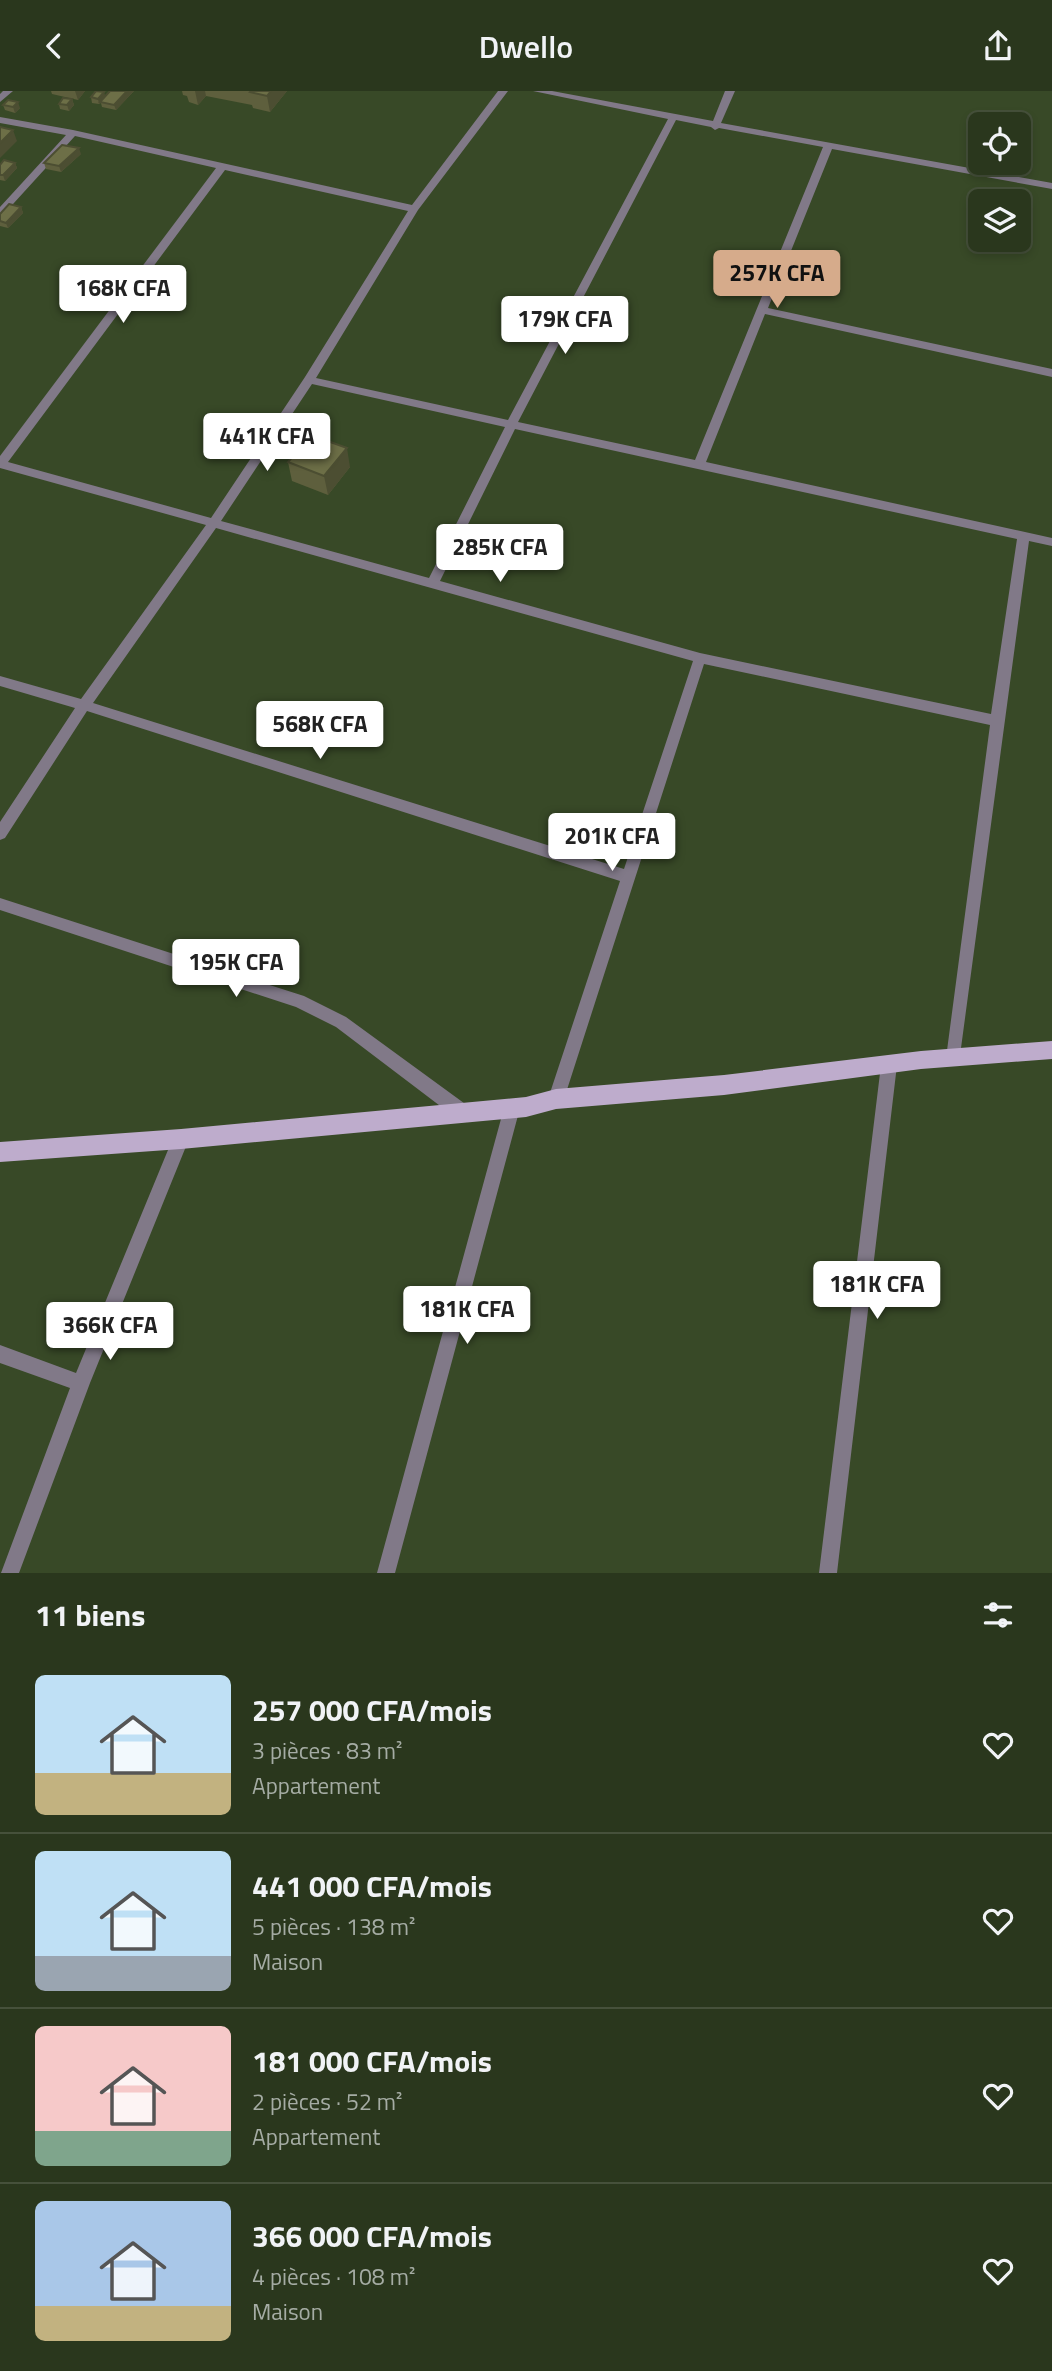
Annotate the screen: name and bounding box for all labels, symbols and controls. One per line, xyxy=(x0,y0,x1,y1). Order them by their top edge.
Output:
text: Dwello xyxy=(479,22,573,70)
icon: back xyxy=(35,27,73,65)
icon: share xyxy=(979,27,1017,65)
map controls xyxy=(968,112,1031,252)
button: locate xyxy=(968,112,1031,175)
button: layers xyxy=(968,189,1031,252)
pin: 257K CFA xyxy=(705,251,849,310)
text: 257K CFA xyxy=(729,255,825,290)
pin: 168K CFA xyxy=(51,265,195,325)
text: 168K CFA xyxy=(75,270,171,305)
pin: 179K CFA xyxy=(493,296,637,356)
text: 179K CFA xyxy=(517,301,613,336)
pin: 441K CFA xyxy=(195,413,339,473)
text: 441K CFA xyxy=(219,418,315,453)
pin: 285K CFA xyxy=(428,525,572,584)
text: 285K CFA xyxy=(452,529,548,564)
pin: 568K CFA xyxy=(248,701,392,761)
text: 568K CFA xyxy=(272,706,368,741)
pin: 201K CFA xyxy=(540,813,684,873)
text: 201K CFA xyxy=(564,818,660,853)
pin: 195K CFA xyxy=(164,939,308,999)
text: 195K CFA xyxy=(188,944,284,979)
pin: 181K CFA xyxy=(805,1261,949,1321)
text: 181K CFA xyxy=(829,1266,925,1301)
pin: 181K CFA xyxy=(395,1287,539,1346)
text: 181K CFA xyxy=(419,1291,515,1326)
pin: 366K CFA xyxy=(38,1303,182,1362)
text: 366K CFA xyxy=(62,1307,158,1342)
text: 11 biens xyxy=(35,1592,145,1638)
icon: filters xyxy=(979,1596,1017,1634)
text: 257 000 CFA/mois xyxy=(252,1687,492,1733)
icon: home xyxy=(91,1703,175,1787)
icon: heart xyxy=(979,1726,1017,1764)
text: 3 pièces · 83 m² xyxy=(252,1733,403,1768)
text: Appartement xyxy=(252,1768,380,1803)
text: 441 000 CFA/mois xyxy=(252,1863,492,1909)
icon: home xyxy=(91,1879,175,1963)
icon: heart xyxy=(979,1902,1017,1940)
text: 5 pièces · 138 m² xyxy=(252,1909,415,1944)
text: Maison xyxy=(252,1944,323,1979)
text: 181 000 CFA/mois xyxy=(252,2038,492,2084)
icon: home xyxy=(91,2054,175,2138)
icon: heart xyxy=(979,2077,1017,2115)
text: 2 pièces · 52 m² xyxy=(252,2084,403,2119)
text: Appartement xyxy=(252,2119,380,2154)
text: 366 000 CFA/mois xyxy=(252,2213,492,2259)
icon: home xyxy=(91,2229,175,2313)
icon: heart xyxy=(979,2252,1017,2290)
text: 4 pièces · 108 m² xyxy=(252,2259,415,2294)
text: Maison xyxy=(252,2294,323,2329)

